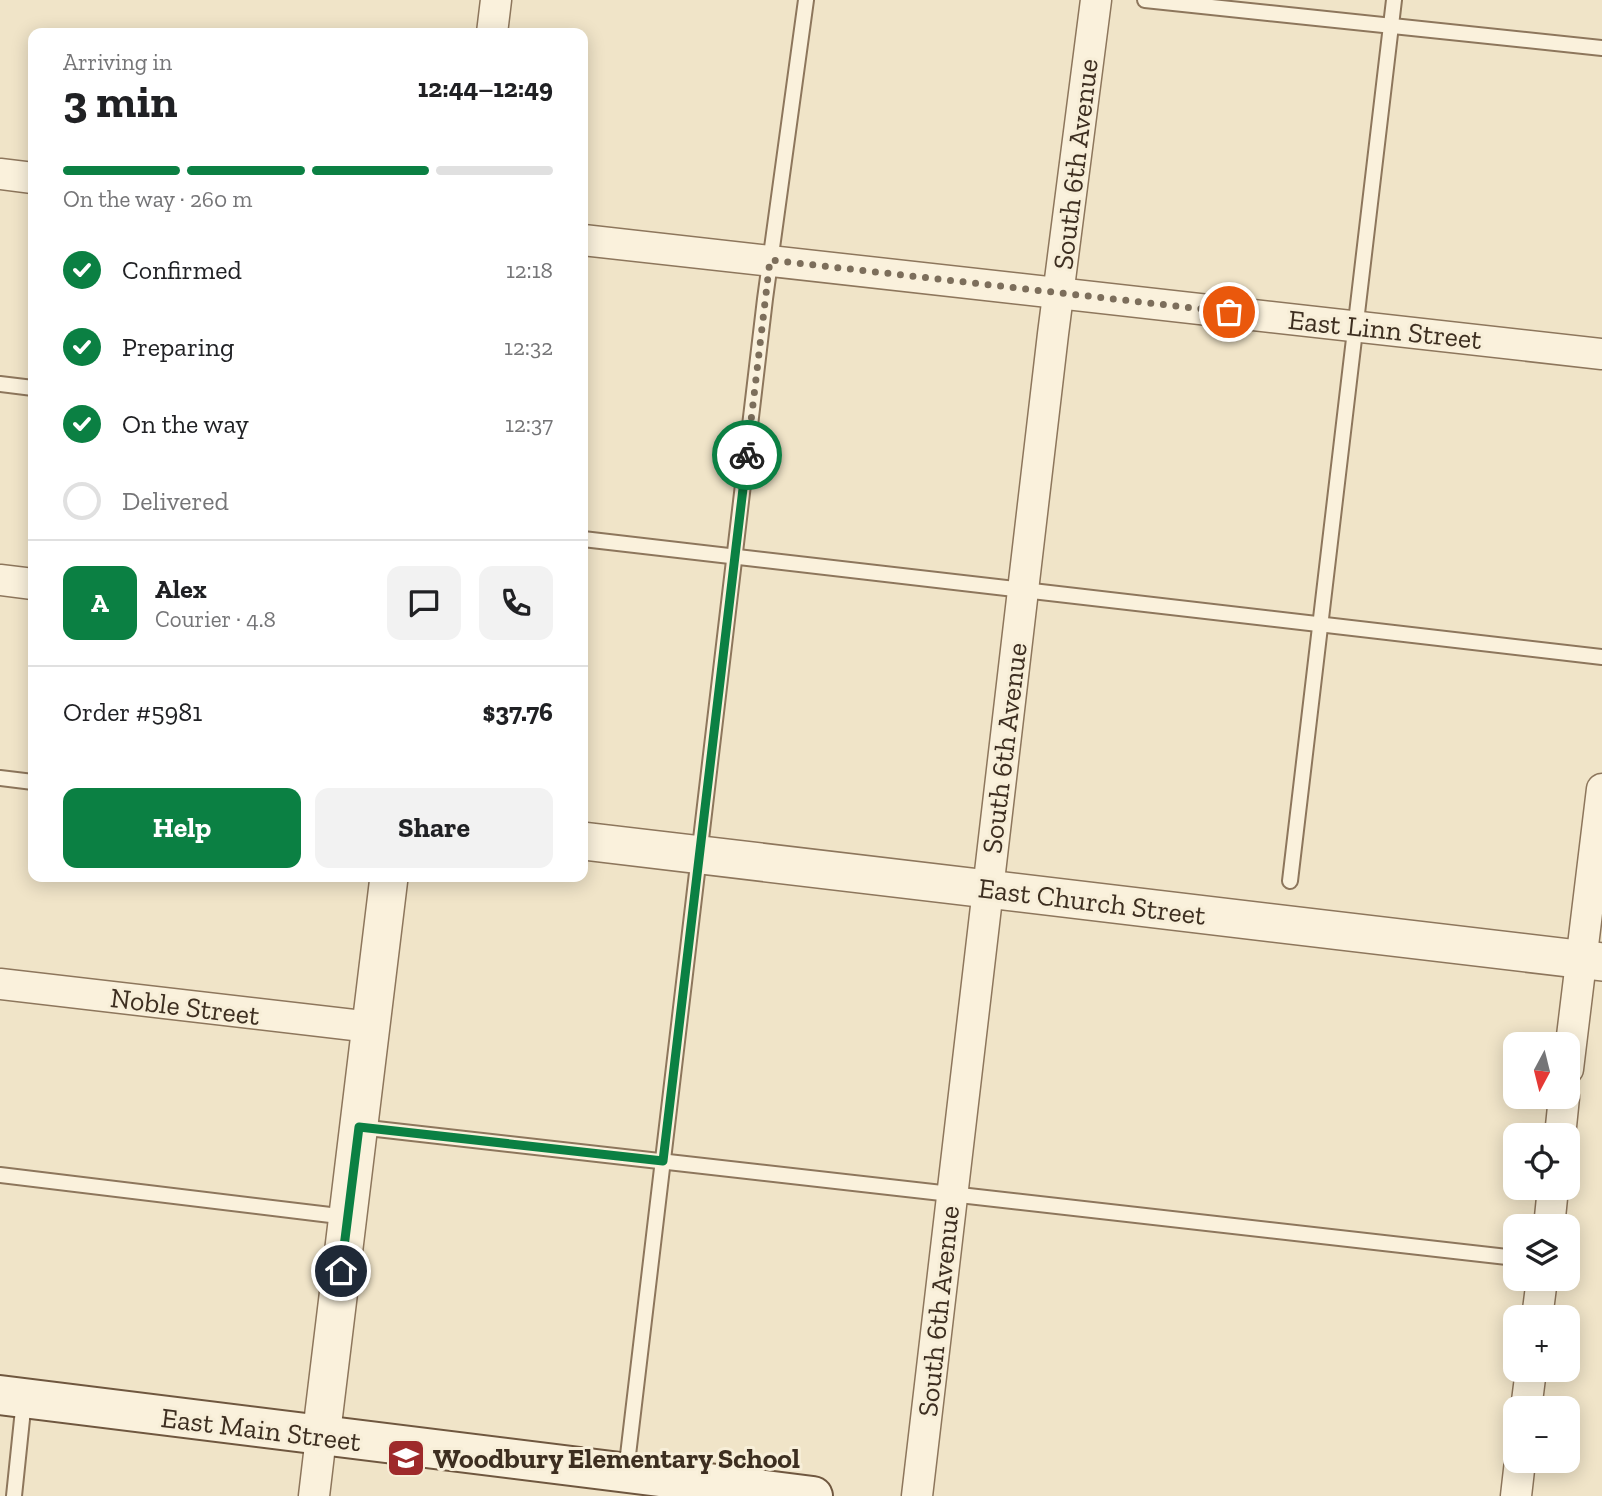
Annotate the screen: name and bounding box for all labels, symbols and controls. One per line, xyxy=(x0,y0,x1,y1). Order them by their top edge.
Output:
text: Arriving in xyxy=(63,48,172,76)
street label: South 6th Avenue xyxy=(1046,57,1105,271)
text: 12:44–12:49 xyxy=(418,72,553,104)
text: 3 min xyxy=(63,74,177,129)
text: On the way · 260 m xyxy=(63,185,252,213)
icon: check xyxy=(63,251,101,289)
text: Confirmed xyxy=(122,254,242,286)
text: 12:18 xyxy=(506,256,553,284)
pin xyxy=(1199,282,1259,342)
icon: bag xyxy=(1210,293,1248,331)
street label: East Linn Street xyxy=(1287,303,1484,356)
icon: check xyxy=(63,328,101,366)
text: Preparing xyxy=(122,331,234,363)
text: 12:32 xyxy=(504,333,553,361)
icon: check xyxy=(63,405,101,443)
text: On the way xyxy=(122,408,249,440)
text: 12:37 xyxy=(505,410,553,438)
courier xyxy=(712,420,782,490)
icon: bike xyxy=(728,436,766,474)
text: Delivered xyxy=(122,485,229,517)
button: chat xyxy=(387,566,461,640)
button: phone xyxy=(479,566,553,640)
text: Alex xyxy=(155,573,207,605)
text: A xyxy=(91,587,109,619)
text: Courier · 4.8 xyxy=(155,605,276,633)
street label: South 6th Avenue xyxy=(975,641,1034,855)
text: Order #5981 xyxy=(63,696,202,728)
text: $37.76 xyxy=(482,696,553,728)
button: Help xyxy=(63,788,301,868)
button: Share xyxy=(315,788,553,868)
street label: East Church Street xyxy=(976,871,1208,932)
street label: Noble Street xyxy=(108,981,262,1032)
north arrow xyxy=(1503,1032,1580,1110)
map controls xyxy=(1503,1032,1580,1473)
button: locate xyxy=(1503,1123,1580,1200)
street label: South 6th Avenue xyxy=(911,1204,966,1418)
button: layers xyxy=(1503,1214,1580,1291)
pin xyxy=(311,1241,371,1301)
icon: home xyxy=(322,1252,360,1290)
button: + xyxy=(1503,1305,1580,1382)
button: − xyxy=(1503,1396,1580,1473)
street label: East Main Street xyxy=(159,1401,363,1458)
school or university icon: Woodbury Elementary School xyxy=(385,1437,427,1479)
place label: Woodbury Elementary School xyxy=(433,1442,800,1475)

